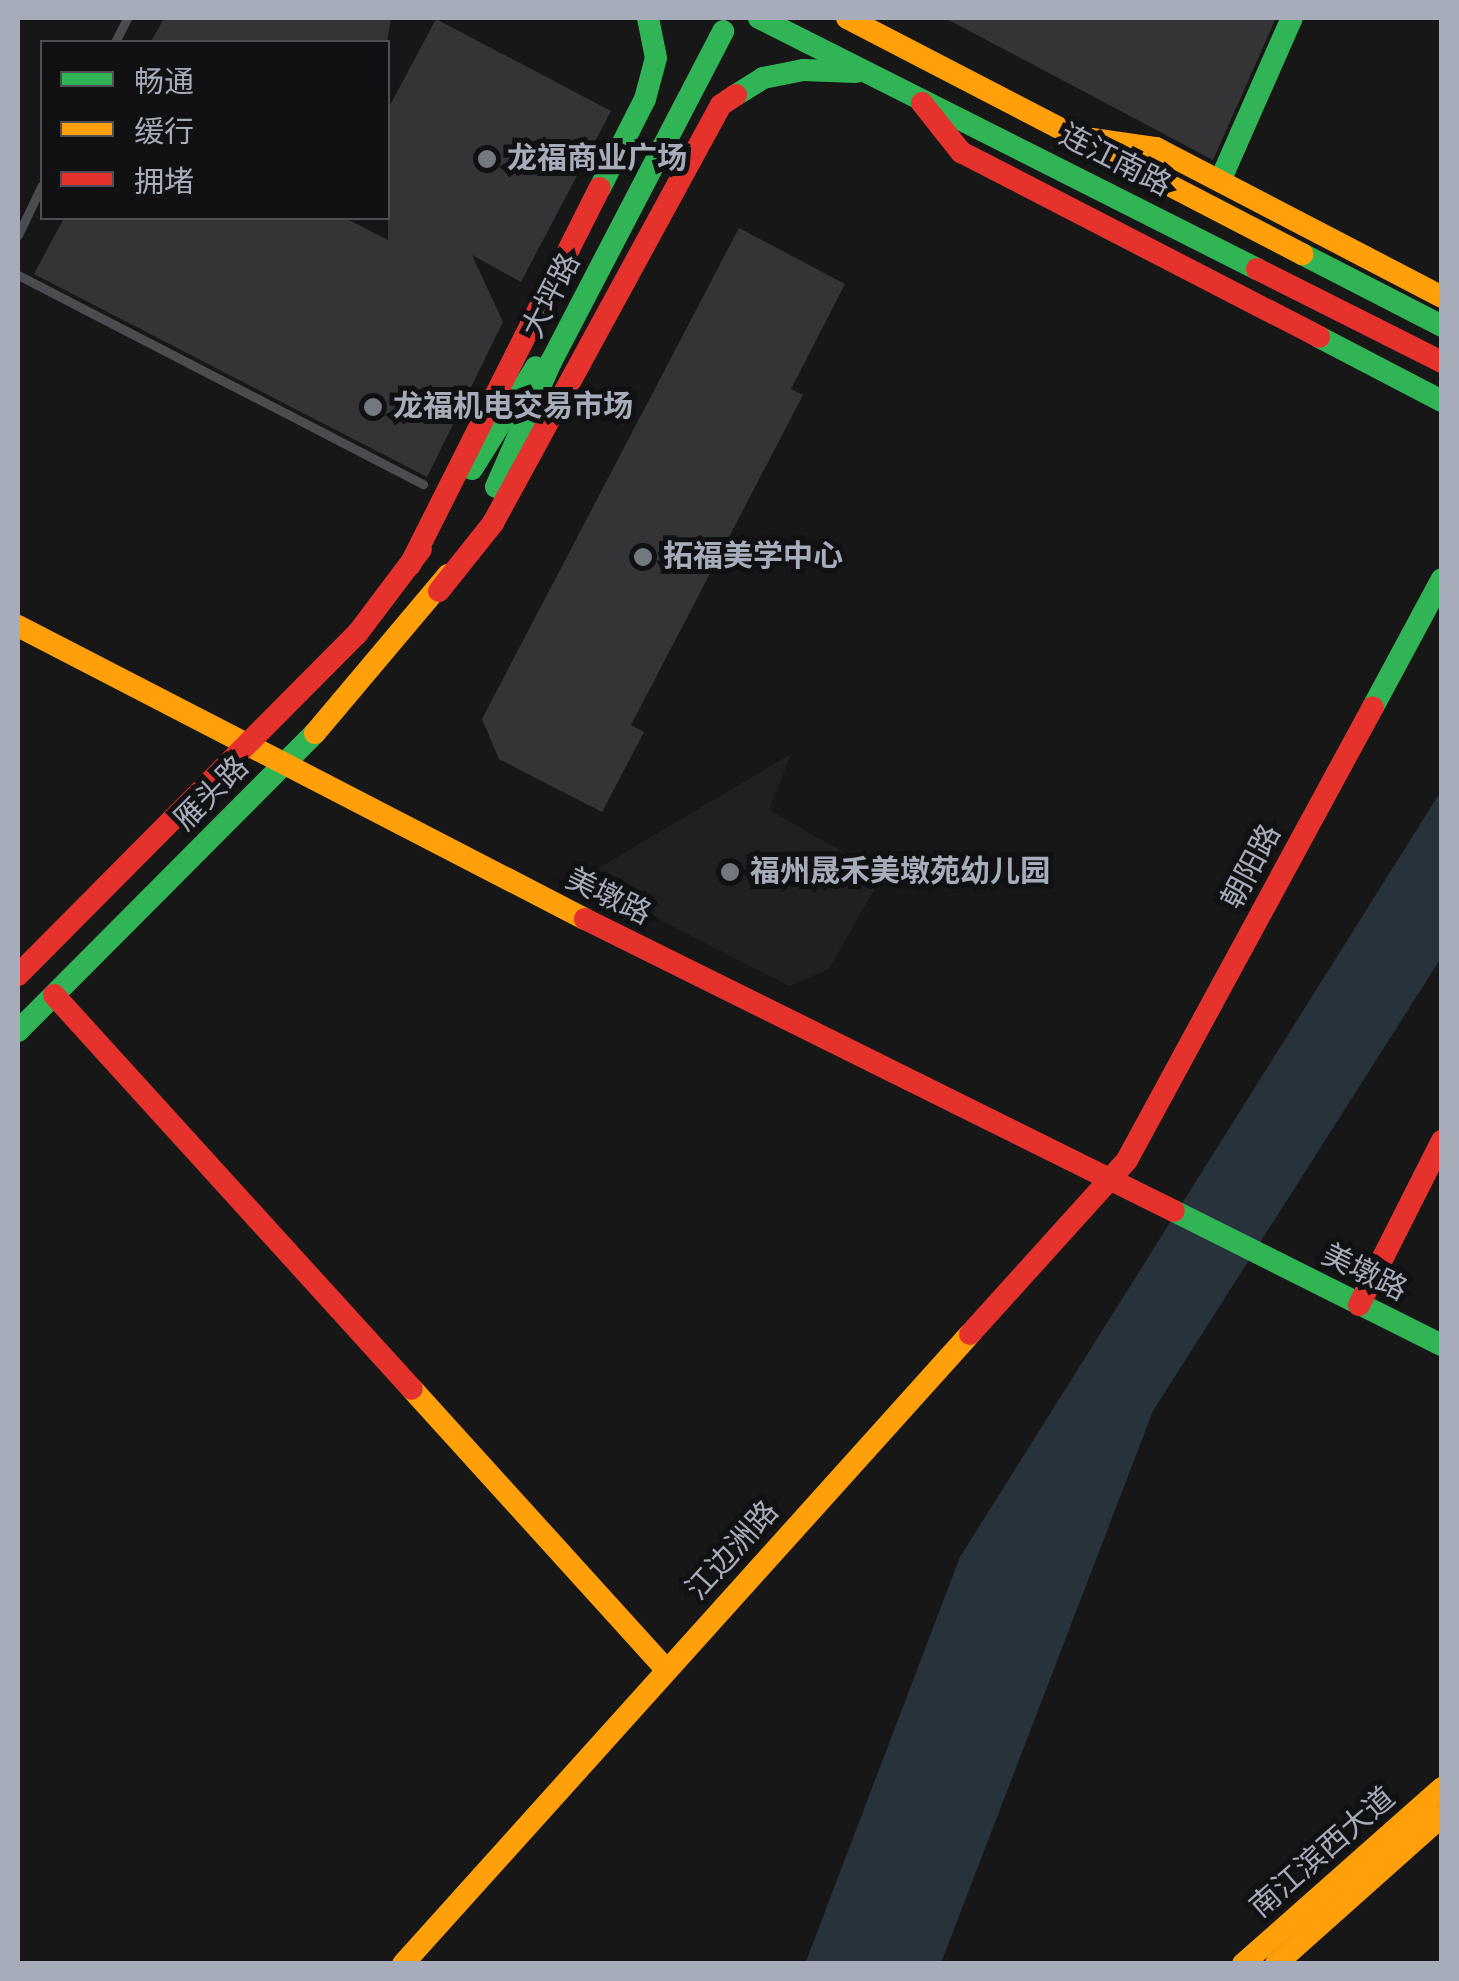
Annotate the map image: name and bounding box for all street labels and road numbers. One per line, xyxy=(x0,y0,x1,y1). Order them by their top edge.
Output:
street label: 连江南路 xyxy=(1053,118,1177,204)
street label: 大坪路 xyxy=(516,248,588,344)
street label: 雁头路 xyxy=(167,749,257,839)
street label: 朝阳路 xyxy=(1215,819,1289,915)
street label: 美墩路 xyxy=(560,861,656,933)
street label: 美墩路 xyxy=(1316,1237,1412,1309)
street label: 江边洲路 xyxy=(679,1494,787,1608)
street label: 南江滨西大道 xyxy=(1243,1780,1403,1926)

